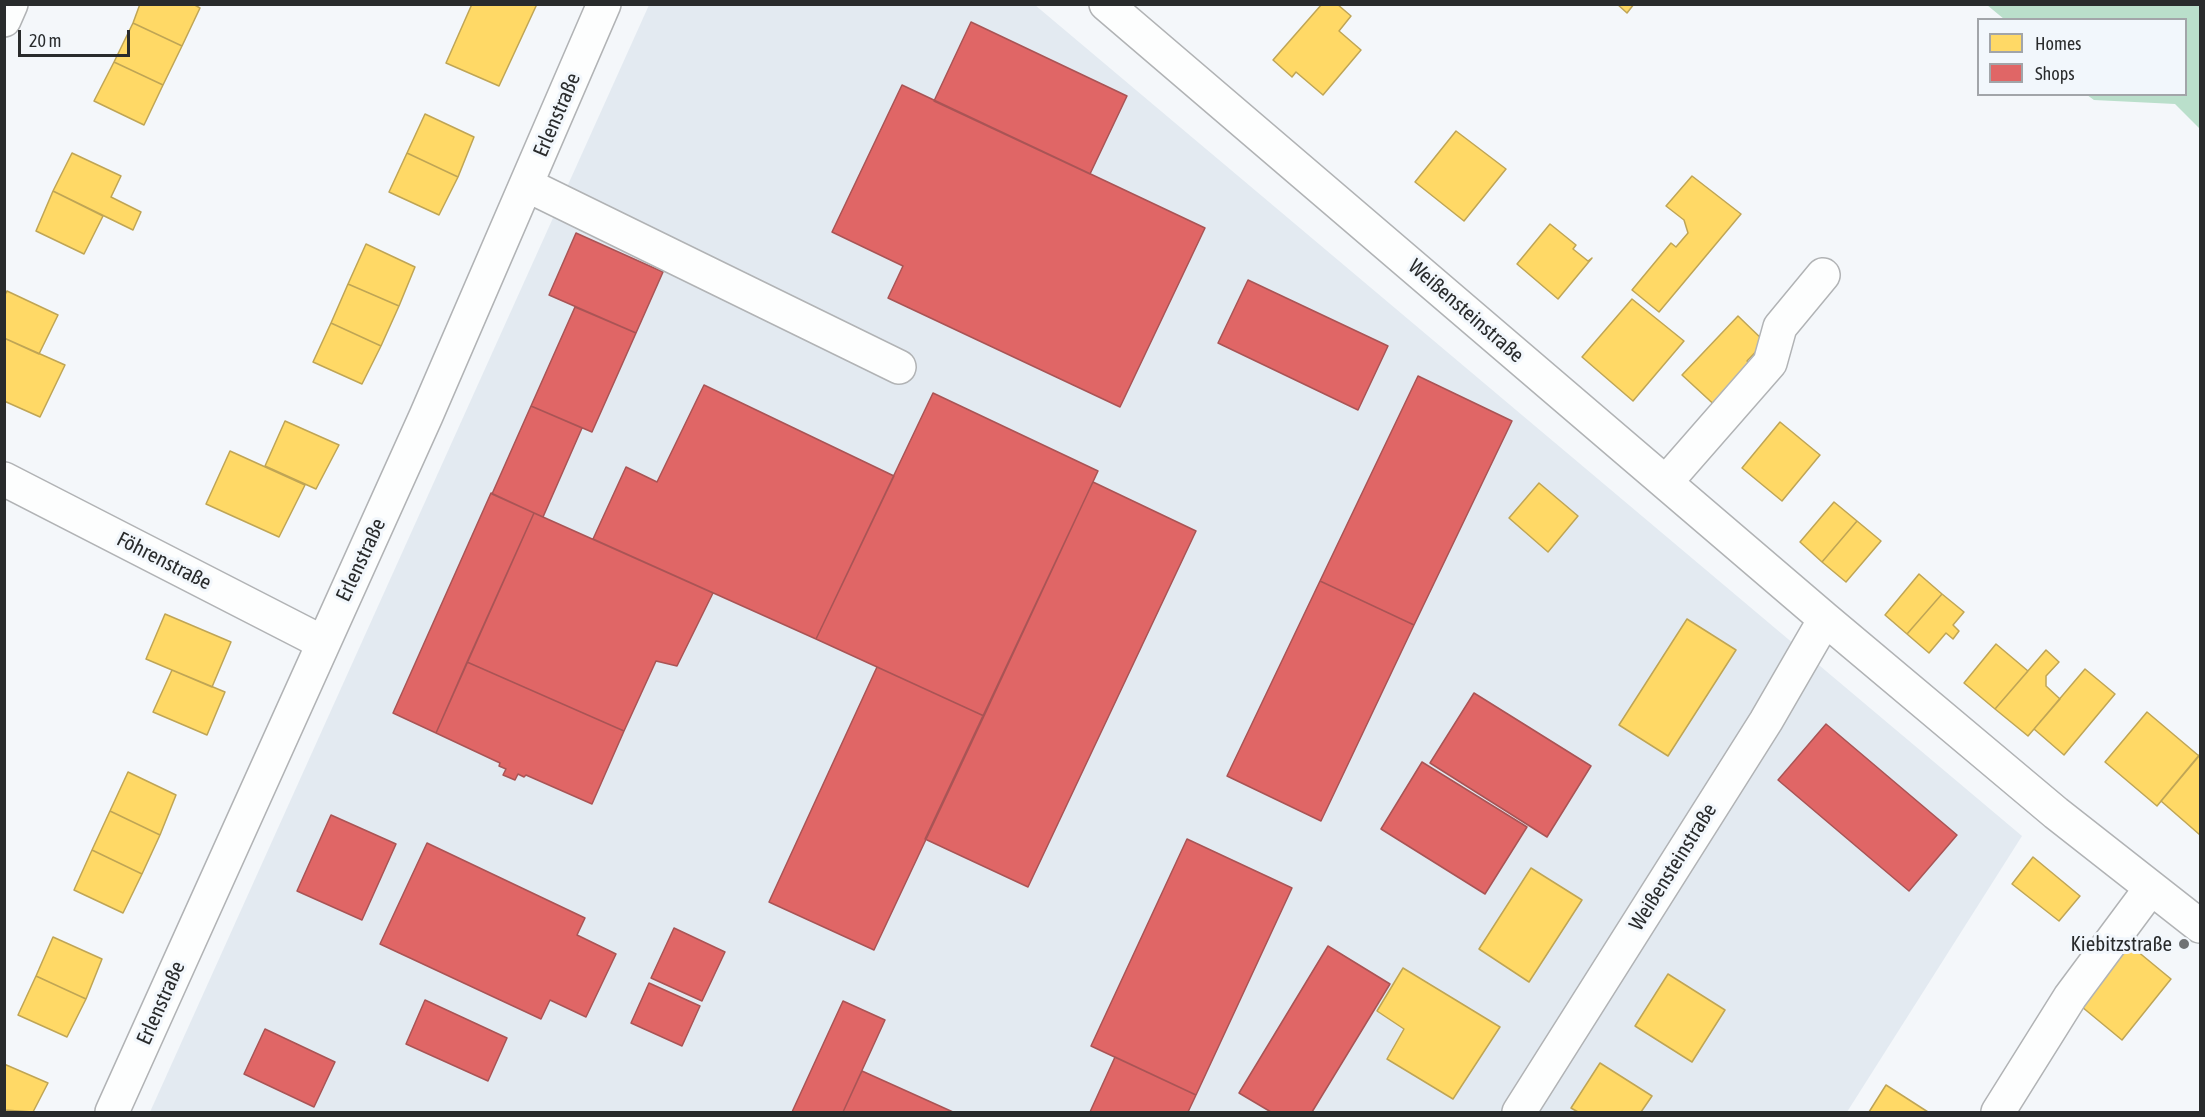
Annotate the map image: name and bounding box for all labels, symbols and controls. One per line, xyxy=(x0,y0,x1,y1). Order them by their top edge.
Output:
scale bar xyxy=(21,18,134,56)
legend xyxy=(1977,18,2187,96)
text: 20 m xyxy=(29,30,61,51)
text: Homes xyxy=(2035,33,2081,54)
text: Shops xyxy=(2035,63,2075,84)
street label: Erlenstraße xyxy=(528,69,586,161)
street label: Weißensteinstraße xyxy=(1403,254,1529,368)
street label: Erlenstraße xyxy=(331,515,391,605)
street label: Föhrenstraße xyxy=(113,527,215,595)
street label: Weißensteinstraße xyxy=(1624,799,1722,935)
place label: Kiebitzstraße xyxy=(2071,931,2172,957)
marker: Kiebitzstraße xyxy=(2177,937,2191,951)
street label: Erlenstraße xyxy=(131,957,191,1049)

